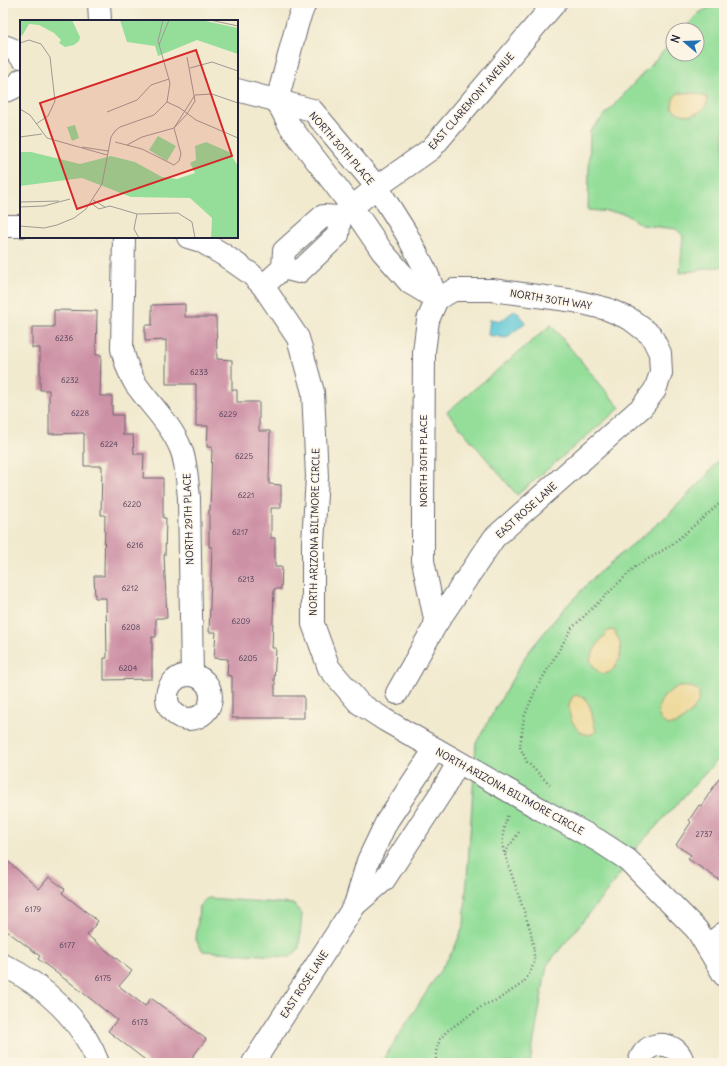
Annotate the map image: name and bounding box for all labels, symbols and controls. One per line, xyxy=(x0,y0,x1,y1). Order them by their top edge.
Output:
inset map xyxy=(20,20,238,238)
north arrow xyxy=(665,22,705,62)
text: N xyxy=(668,33,683,45)
street label: EAST CLAREMONT AVENUE xyxy=(426,50,517,153)
street label: NORTH 30TH PLACE xyxy=(306,109,377,188)
street label: NORTH 30TH WAY xyxy=(509,287,593,312)
house number: 6236 xyxy=(55,333,73,343)
house number: 6233 xyxy=(190,367,208,377)
house number: 6232 xyxy=(61,375,80,385)
house number: 6228 xyxy=(71,408,89,418)
house number: 6229 xyxy=(219,409,237,419)
street label: NORTH 30TH PLACE xyxy=(417,415,430,507)
house number: 6224 xyxy=(100,439,118,449)
street label: NORTH ARIZONA BILTMORE CIRCLE xyxy=(307,448,322,616)
house number: 6225 xyxy=(235,451,253,461)
street label: NORTH 29TH PLACE xyxy=(180,473,197,565)
street label: EAST ROSE LANE xyxy=(493,479,560,541)
house number: 6221 xyxy=(238,490,254,500)
house number: 6220 xyxy=(123,499,141,509)
house number: 6217 xyxy=(232,527,248,537)
house number: 6216 xyxy=(127,540,144,550)
house number: 6213 xyxy=(238,574,255,584)
house number: 6212 xyxy=(122,583,139,593)
house number: 6209 xyxy=(232,616,251,626)
house number: 6208 xyxy=(122,622,141,632)
house number: 6205 xyxy=(239,653,258,663)
house number: 6204 xyxy=(119,663,138,673)
street label: NORTH ARIZONA BILTMORE CIRCLE xyxy=(433,745,586,838)
house number: 2737 xyxy=(696,829,712,839)
house number: 6179 xyxy=(25,904,42,914)
house number: 6177 xyxy=(59,940,75,950)
street label: EAST ROSE LANE xyxy=(278,948,331,1021)
house number: 6175 xyxy=(95,973,112,983)
house number: 6173 xyxy=(132,1017,149,1027)

